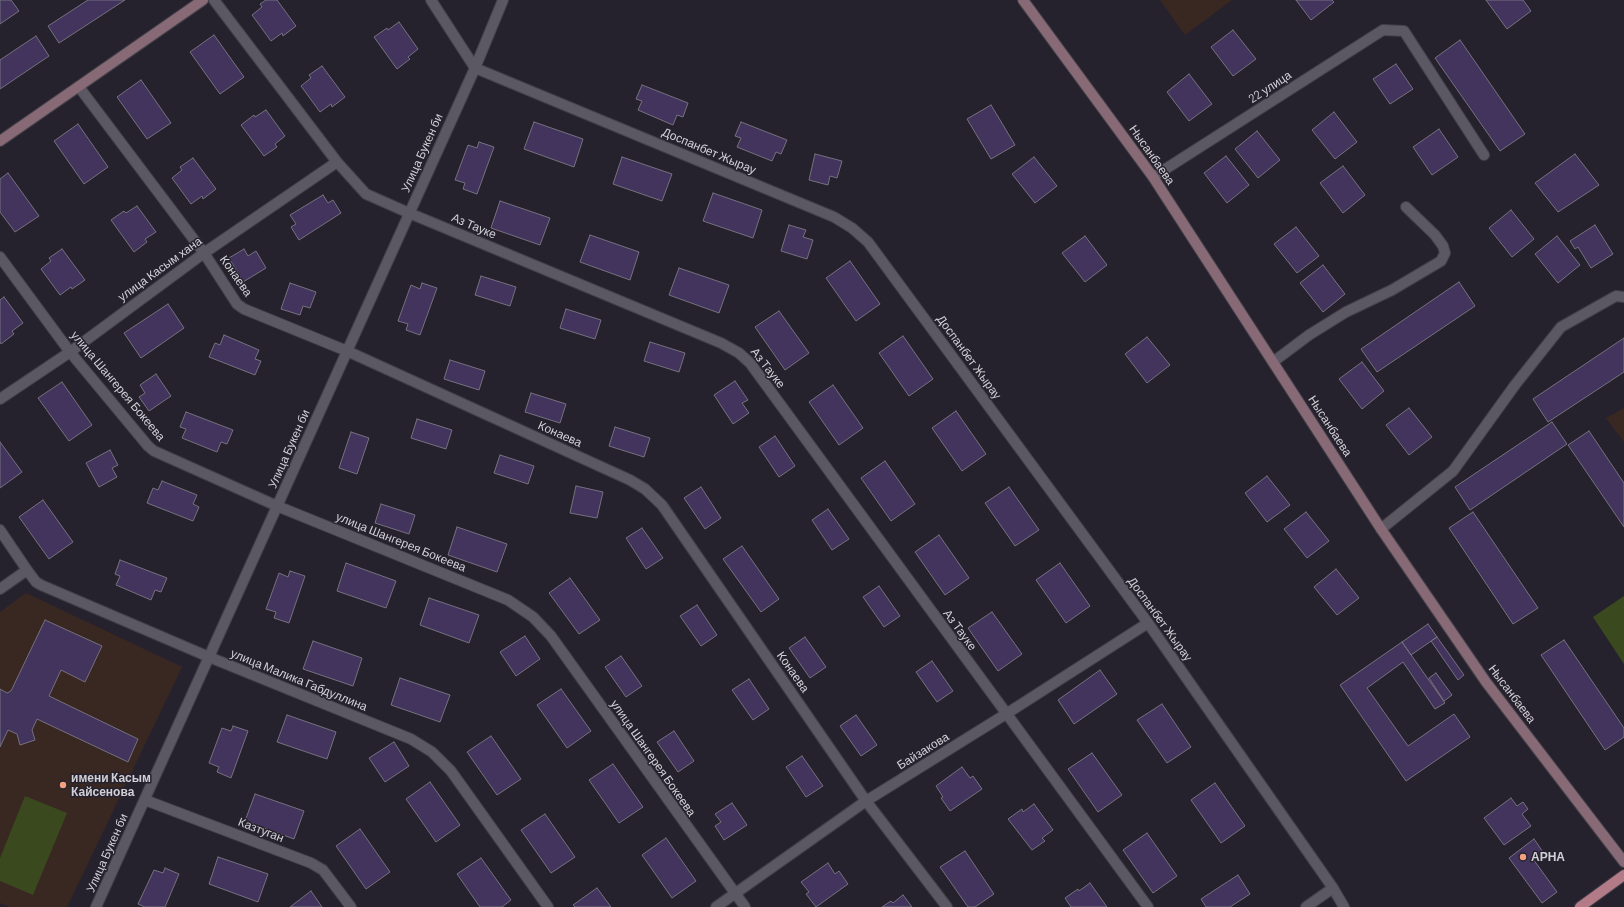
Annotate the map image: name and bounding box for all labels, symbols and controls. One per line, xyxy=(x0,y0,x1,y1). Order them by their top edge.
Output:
street label: 22 улица xyxy=(1246,68,1294,106)
street label: Улица Букен би xyxy=(398,111,446,195)
street label: Нысанбаева xyxy=(1126,122,1178,188)
street label: Доспанбет Жырау xyxy=(660,125,758,177)
street label: Аз Тауке xyxy=(449,210,499,242)
street label: улица Касым хана xyxy=(115,234,205,304)
street label: Конаева xyxy=(217,253,255,299)
street label: Доспанбет Жырау xyxy=(934,312,1004,402)
street label: улица Шангерея Бокеева xyxy=(68,328,168,444)
street label: Аз Тауке xyxy=(748,345,788,391)
street label: Нысанбаева xyxy=(1305,393,1355,459)
street label: Улица Букен би xyxy=(265,407,313,491)
street label: Конаева xyxy=(536,418,584,450)
street label: улица Шангерея Бокеева xyxy=(334,509,468,575)
street label: Доспанбет Жырау xyxy=(1125,574,1195,664)
street label: Аз Тауке xyxy=(940,607,980,653)
street label: улица Малика Габдуллина xyxy=(229,646,369,714)
street label: Конаева xyxy=(774,649,812,695)
street label: Нысанбаева xyxy=(1485,662,1539,726)
street label: улица Шангерея Бокеева xyxy=(607,697,699,819)
street label: Байзакова xyxy=(894,729,952,773)
place label: имени Касым Кайсенова xyxy=(71,771,151,799)
marker: имени Касым Кайсенова xyxy=(58,780,68,790)
street label: Улица Букен би xyxy=(83,811,131,895)
street label: Казтуган xyxy=(236,815,286,845)
place label: АРНА xyxy=(1531,850,1565,864)
marker: АРНА xyxy=(1518,852,1528,862)

